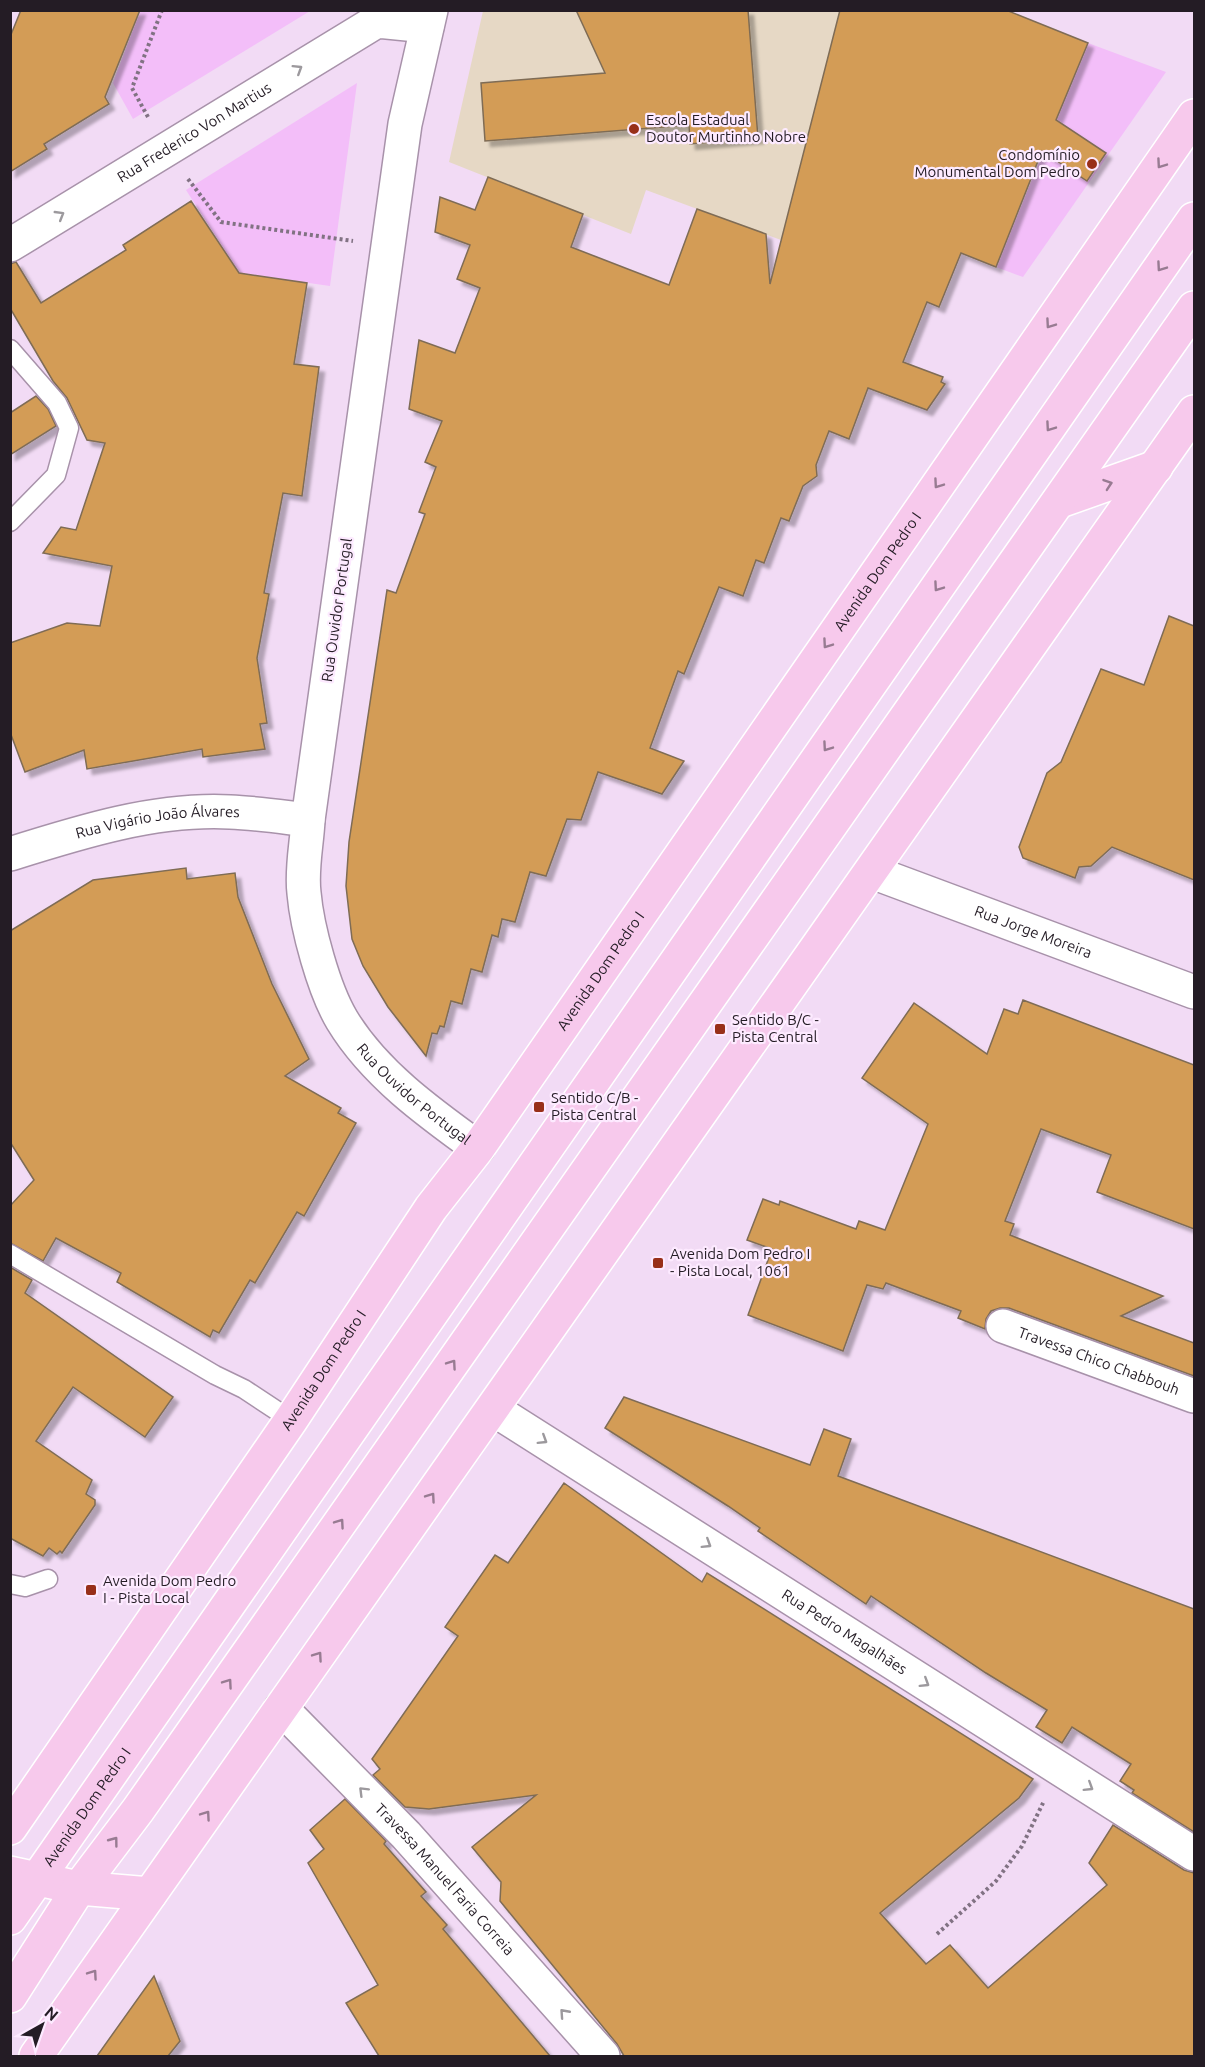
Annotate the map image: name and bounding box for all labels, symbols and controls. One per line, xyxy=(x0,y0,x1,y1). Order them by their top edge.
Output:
one-way arrow xyxy=(292,65,302,77)
street label: Rua Frederico Von Martius xyxy=(114,79,274,185)
place label: Escola Estadual Doutor Murtinho Nobre xyxy=(646,111,806,145)
marker: Escola Estadual Doutor Murtinho Nobre xyxy=(627,122,641,136)
place label: Condomínio Monumental Dom Pedro xyxy=(914,146,1080,180)
marker: Condomínio Monumental Dom Pedro xyxy=(1085,157,1099,171)
one-way arrow xyxy=(1157,157,1168,168)
one-way arrow xyxy=(54,210,64,222)
one-way arrow xyxy=(1157,261,1168,272)
one-way arrow xyxy=(1046,317,1057,328)
one-way arrow xyxy=(1046,421,1057,432)
one-way arrow xyxy=(934,477,945,488)
one-way arrow xyxy=(1102,478,1113,491)
street label: Avenida Dom Pedro I xyxy=(830,509,924,634)
street label: Rua Ouvidor Portugal xyxy=(318,537,355,683)
one-way arrow xyxy=(934,581,945,592)
one-way arrow xyxy=(823,637,834,648)
one-way arrow xyxy=(823,741,834,752)
street label: Rua Vigário João Álvares xyxy=(74,803,240,842)
street label: Rua Jorge Moreira xyxy=(972,902,1094,961)
street label: Avenida Dom Pedro I xyxy=(553,908,647,1033)
place label: Sentido B/C - Pista Central xyxy=(732,1011,819,1045)
marker: Sentido B/C - Pista Central xyxy=(713,1022,727,1036)
street label: Rua Ouvidor Portugal xyxy=(354,1040,474,1148)
place label: Sentido C/B - Pista Central xyxy=(551,1089,638,1123)
marker: Sentido C/B - Pista Central xyxy=(532,1100,546,1114)
place label: Avenida Dom Pedro I - Pista Local, 1061 xyxy=(670,1245,810,1279)
marker: Avenida Dom Pedro I - Pista Local, 1061 xyxy=(651,1256,665,1270)
street label: Avenida Dom Pedro I xyxy=(278,1307,369,1433)
street label: Travessa Chico Chabbouh xyxy=(1016,1323,1182,1398)
one-way arrow xyxy=(445,1359,456,1370)
one-way arrow xyxy=(536,1433,547,1444)
one-way arrow xyxy=(424,1492,435,1503)
one-way arrow xyxy=(333,1519,344,1530)
one-way arrow xyxy=(701,1537,711,1549)
place label: Avenida Dom Pedro I - Pista Local xyxy=(103,1572,236,1606)
marker: Avenida Dom Pedro I - Pista Local xyxy=(84,1583,98,1597)
street label: Rua Pedro Magalhães xyxy=(779,1586,910,1678)
one-way arrow xyxy=(311,1651,322,1662)
one-way arrow xyxy=(919,1675,929,1687)
one-way arrow xyxy=(221,1678,232,1689)
street label: Avenida Dom Pedro I xyxy=(40,1744,134,1869)
one-way arrow xyxy=(1083,1780,1094,1791)
one-way arrow xyxy=(359,1787,370,1798)
street label: Travessa Manuel Faria Correia xyxy=(372,1800,518,1959)
one-way arrow xyxy=(199,1811,210,1822)
one-way arrow xyxy=(107,1837,118,1848)
one-way arrow xyxy=(86,1970,97,1981)
north arrow xyxy=(12,1995,72,2055)
text: N xyxy=(41,2003,62,2024)
one-way arrow xyxy=(560,2009,571,2020)

